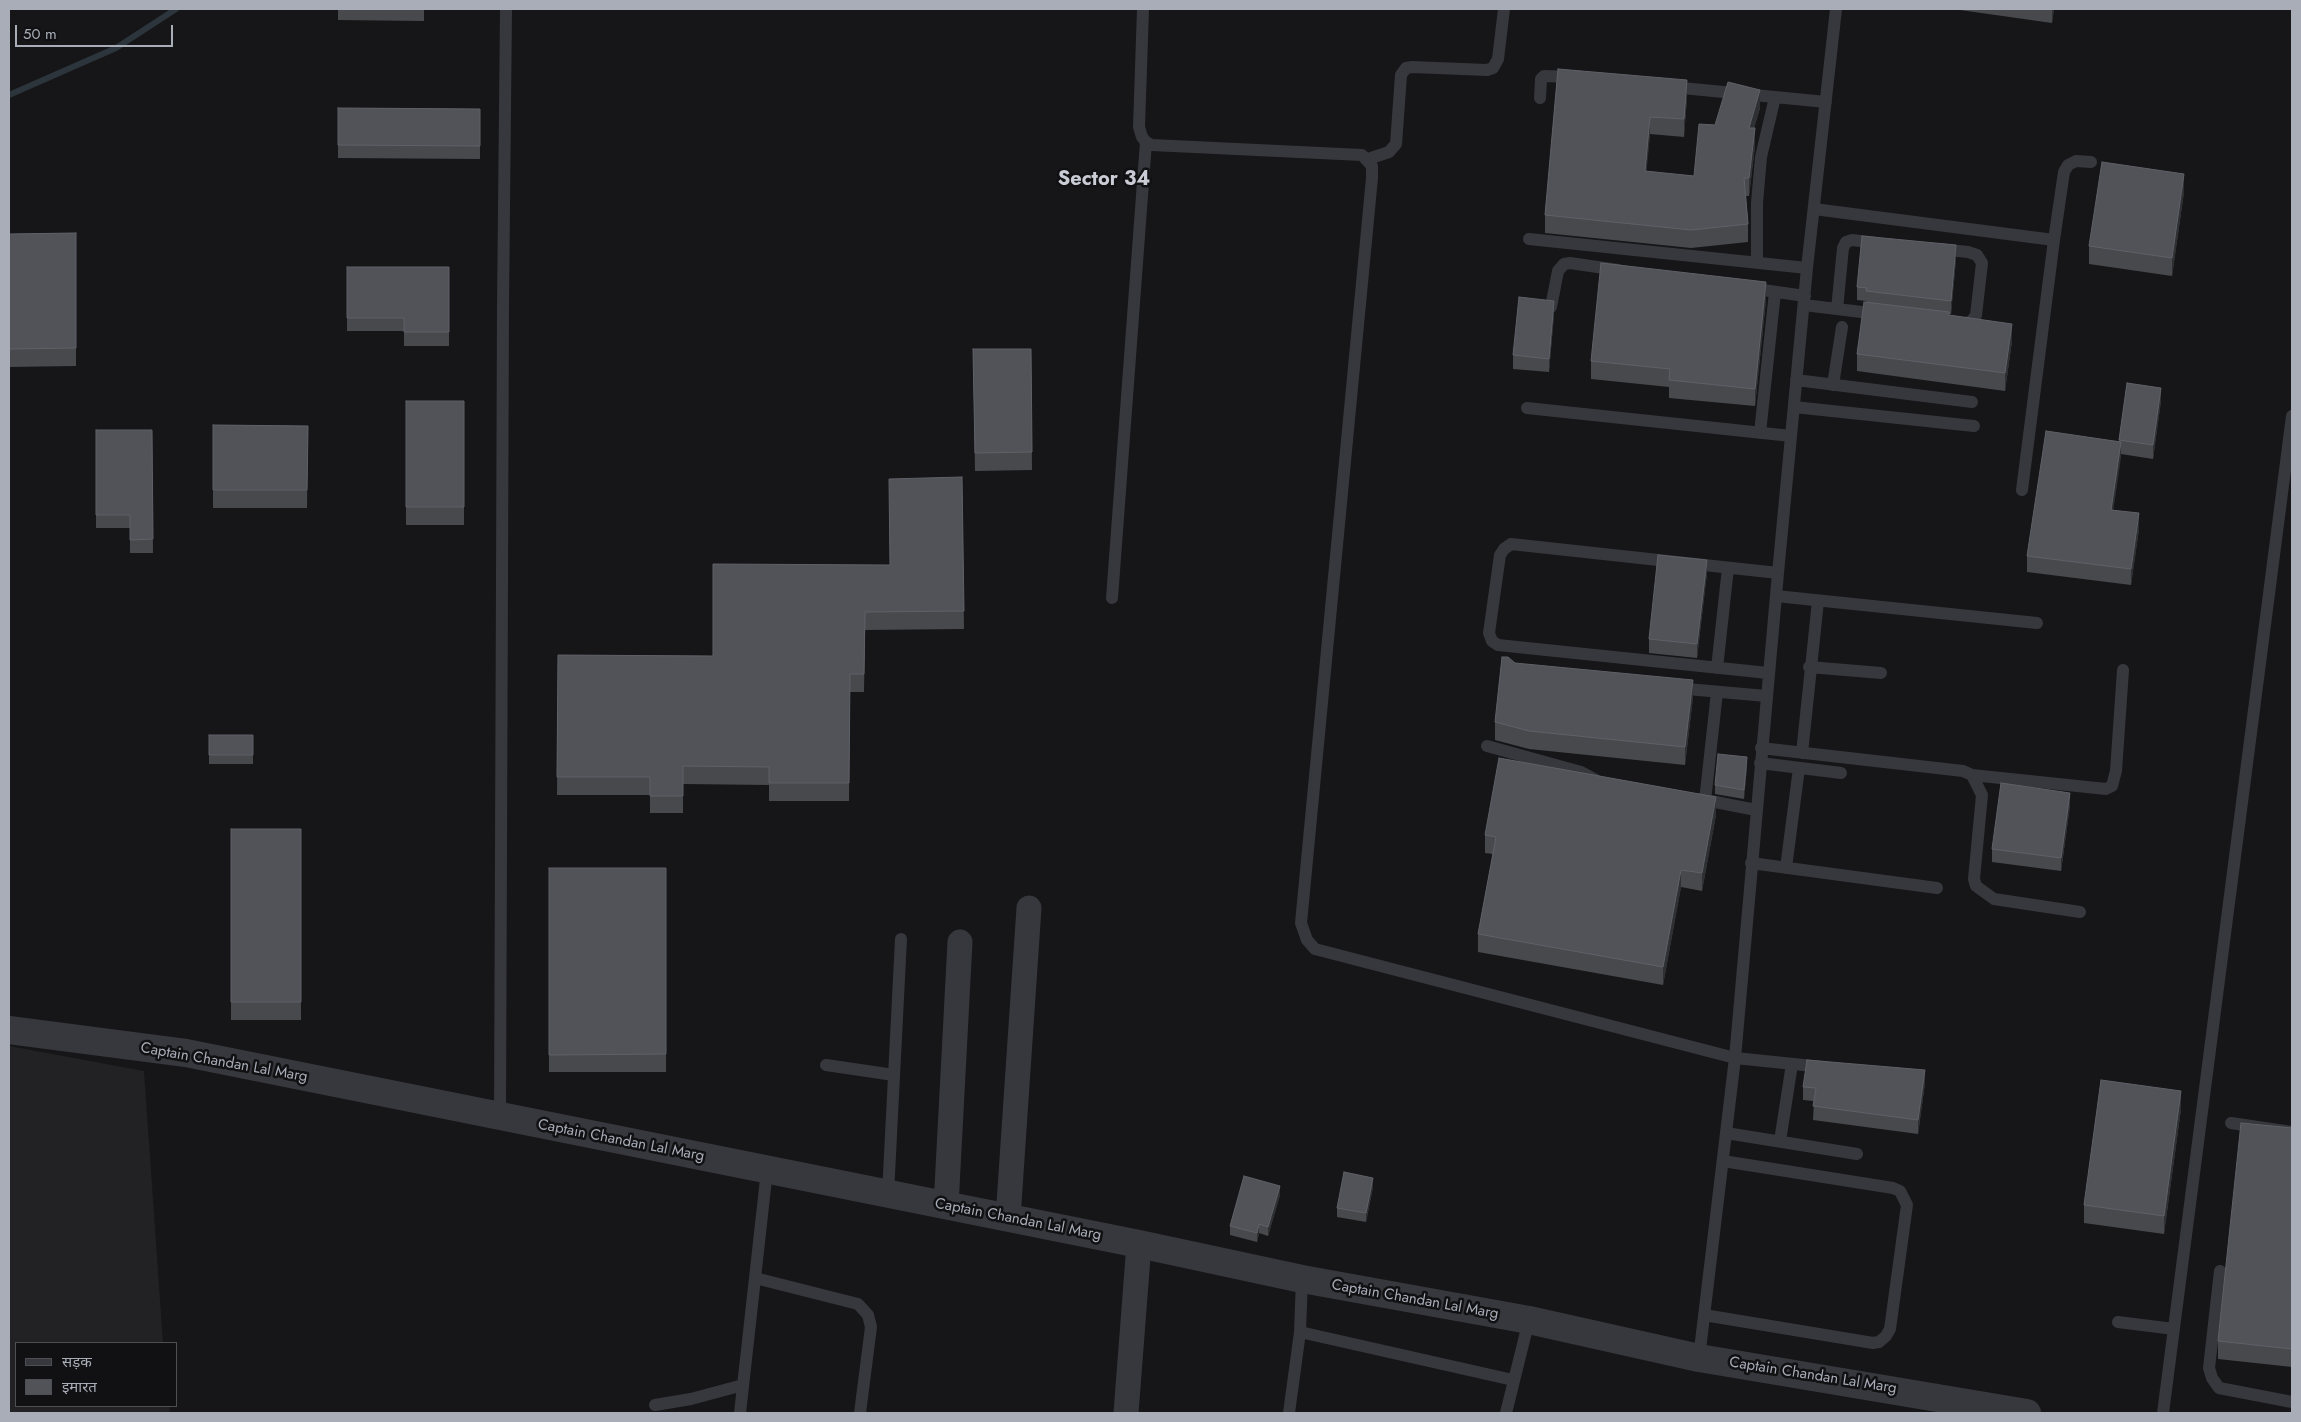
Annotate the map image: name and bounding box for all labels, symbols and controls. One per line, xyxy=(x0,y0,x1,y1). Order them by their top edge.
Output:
scale bar xyxy=(18,15,175,47)
text: 50 m xyxy=(23,23,57,45)
district label: Sector 34 xyxy=(1058,168,1150,192)
street label: Captain Chandan Lal Marg xyxy=(139,1039,309,1087)
street label: Captain Chandan Lal Marg xyxy=(536,1116,706,1166)
street label: Captain Chandan Lal Marg xyxy=(933,1195,1103,1245)
street label: Captain Chandan Lal Marg xyxy=(1330,1276,1500,1324)
legend xyxy=(15,1342,178,1407)
text: सड़क xyxy=(62,1351,92,1373)
street label: Captain Chandan Lal Marg xyxy=(1728,1354,1898,1398)
text: इमारत xyxy=(62,1376,97,1398)

